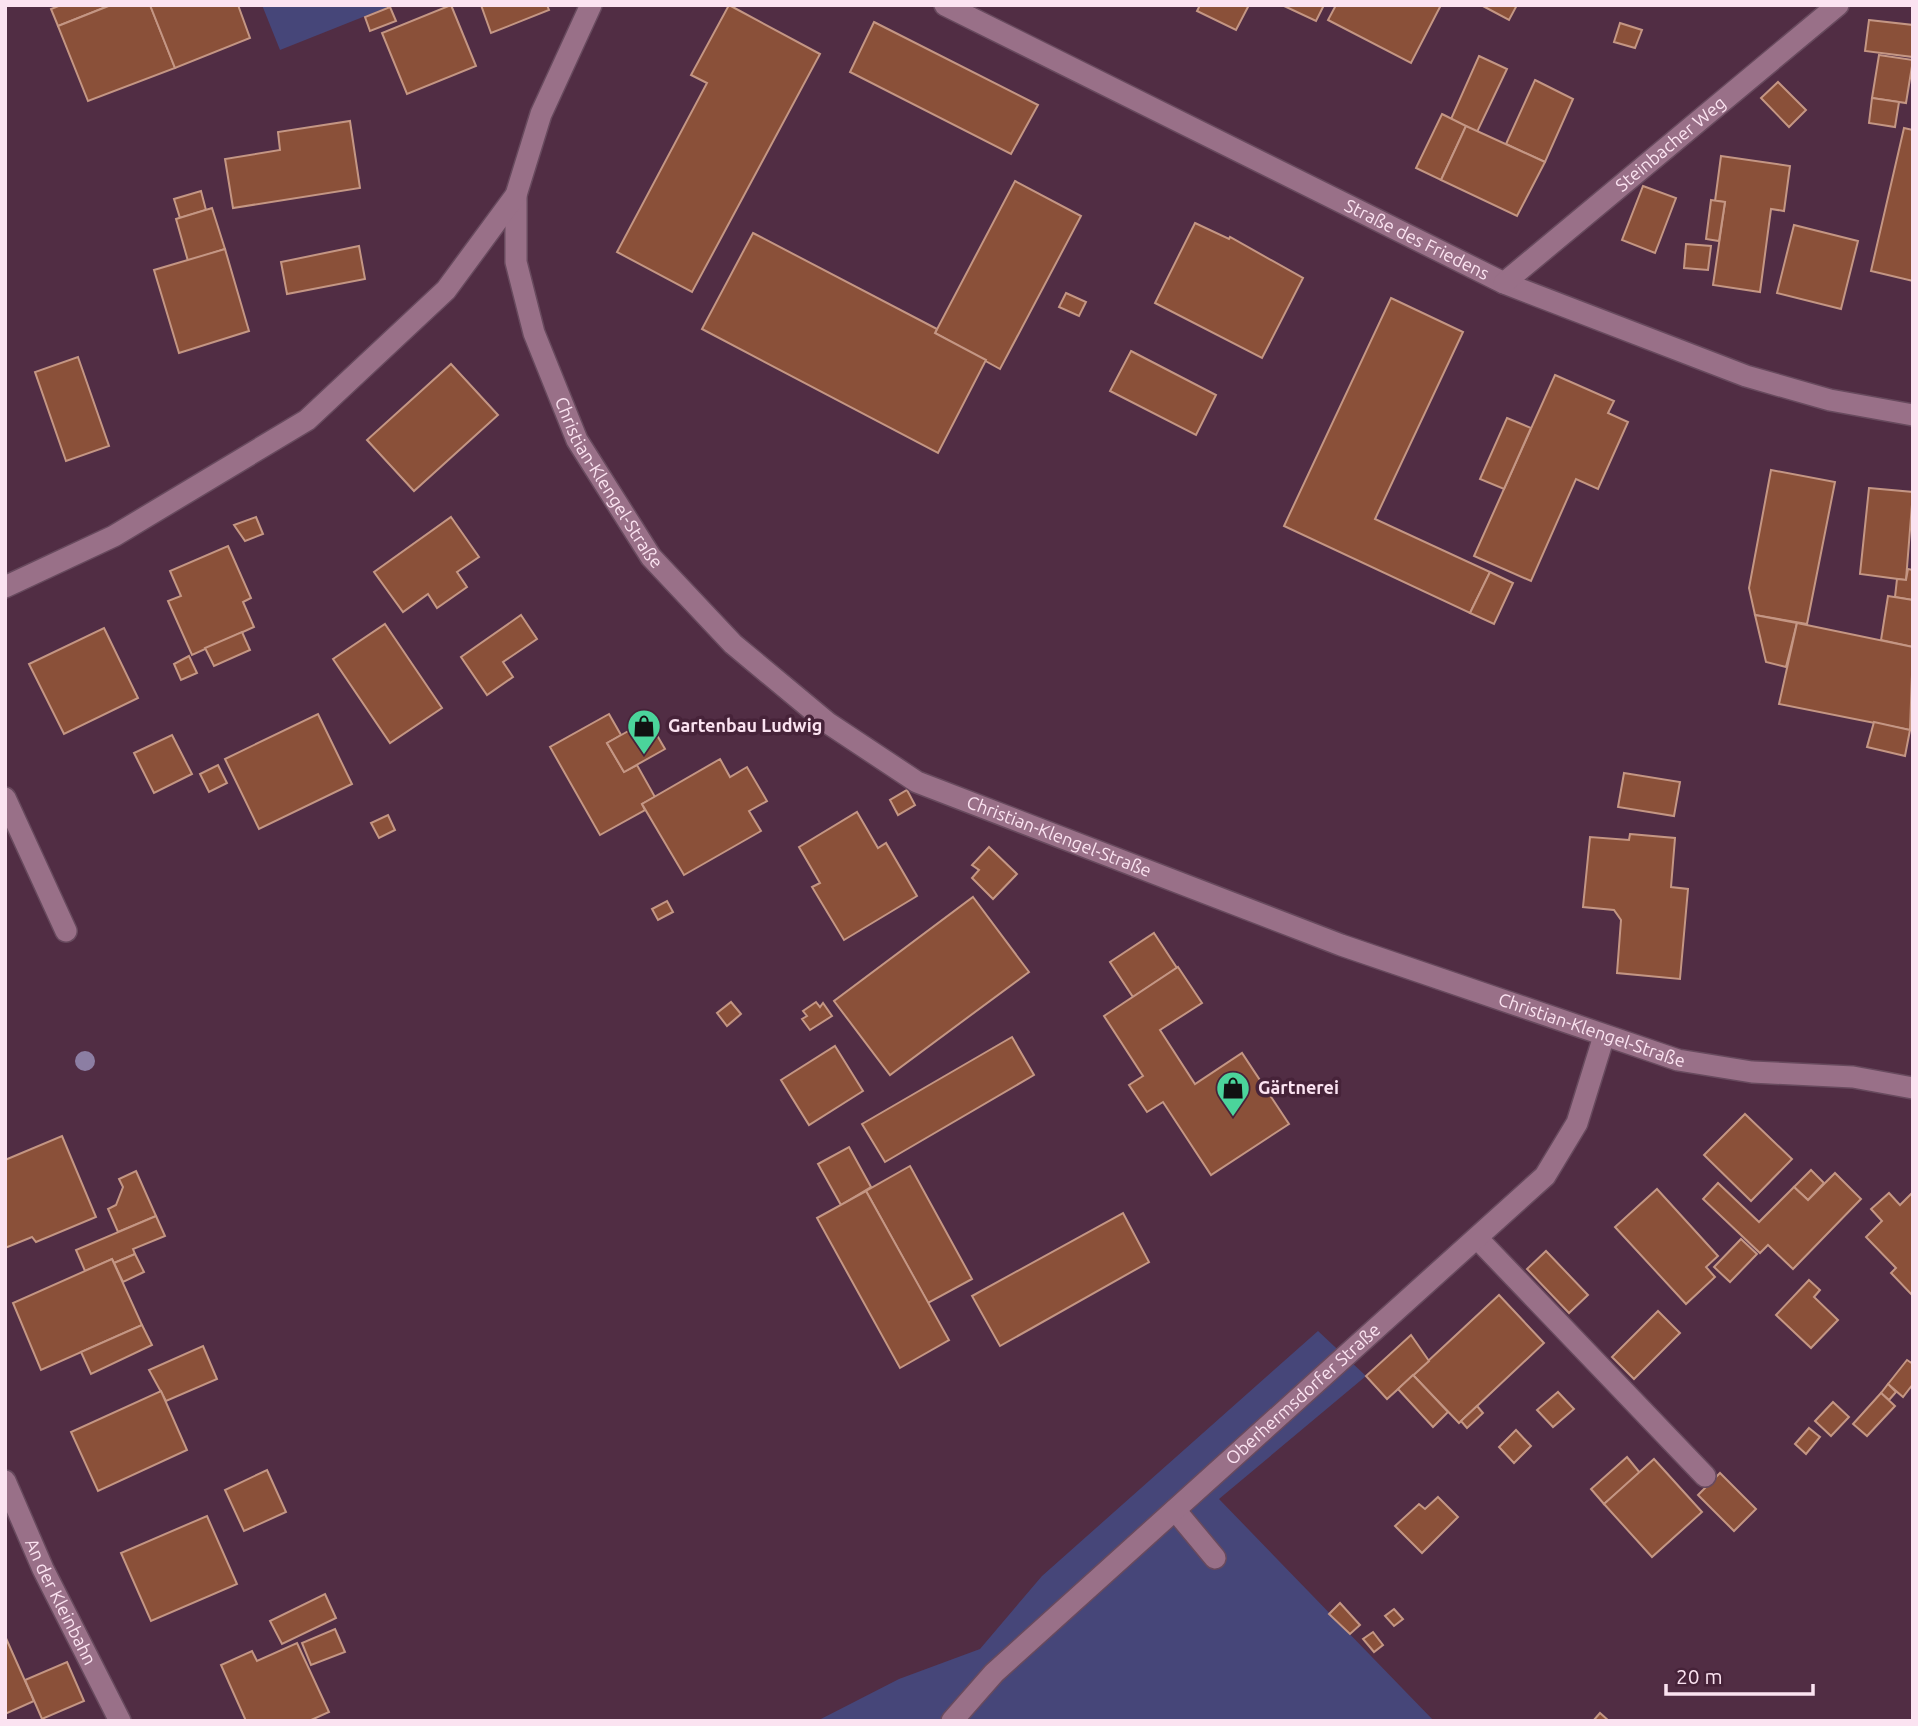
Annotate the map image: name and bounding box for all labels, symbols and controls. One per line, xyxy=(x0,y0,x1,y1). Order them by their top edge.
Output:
street label: Steinbacher Weg xyxy=(1611,92,1729,195)
street label: Straße des Friedens xyxy=(1342,194,1493,283)
street label: Christian-Klengel-Straße xyxy=(552,394,667,572)
shop icon: Gartenbau Ludwig xyxy=(625,707,663,756)
place label: Gartenbau Ludwig xyxy=(668,715,822,735)
street label: Christian-Klengel-Straße xyxy=(964,791,1154,880)
street label: Christian-Klengel-Straße xyxy=(1496,988,1686,1070)
shop icon: Gärtnerei xyxy=(1214,1069,1252,1118)
place label: Gärtnerei xyxy=(1258,1077,1339,1097)
street label: Oberhermsdorfer Straße xyxy=(1221,1319,1384,1468)
street label: An der Kleinbahn xyxy=(22,1535,101,1668)
scale bar xyxy=(1666,1652,1813,1696)
text: 20 m xyxy=(1676,1664,1723,1688)

